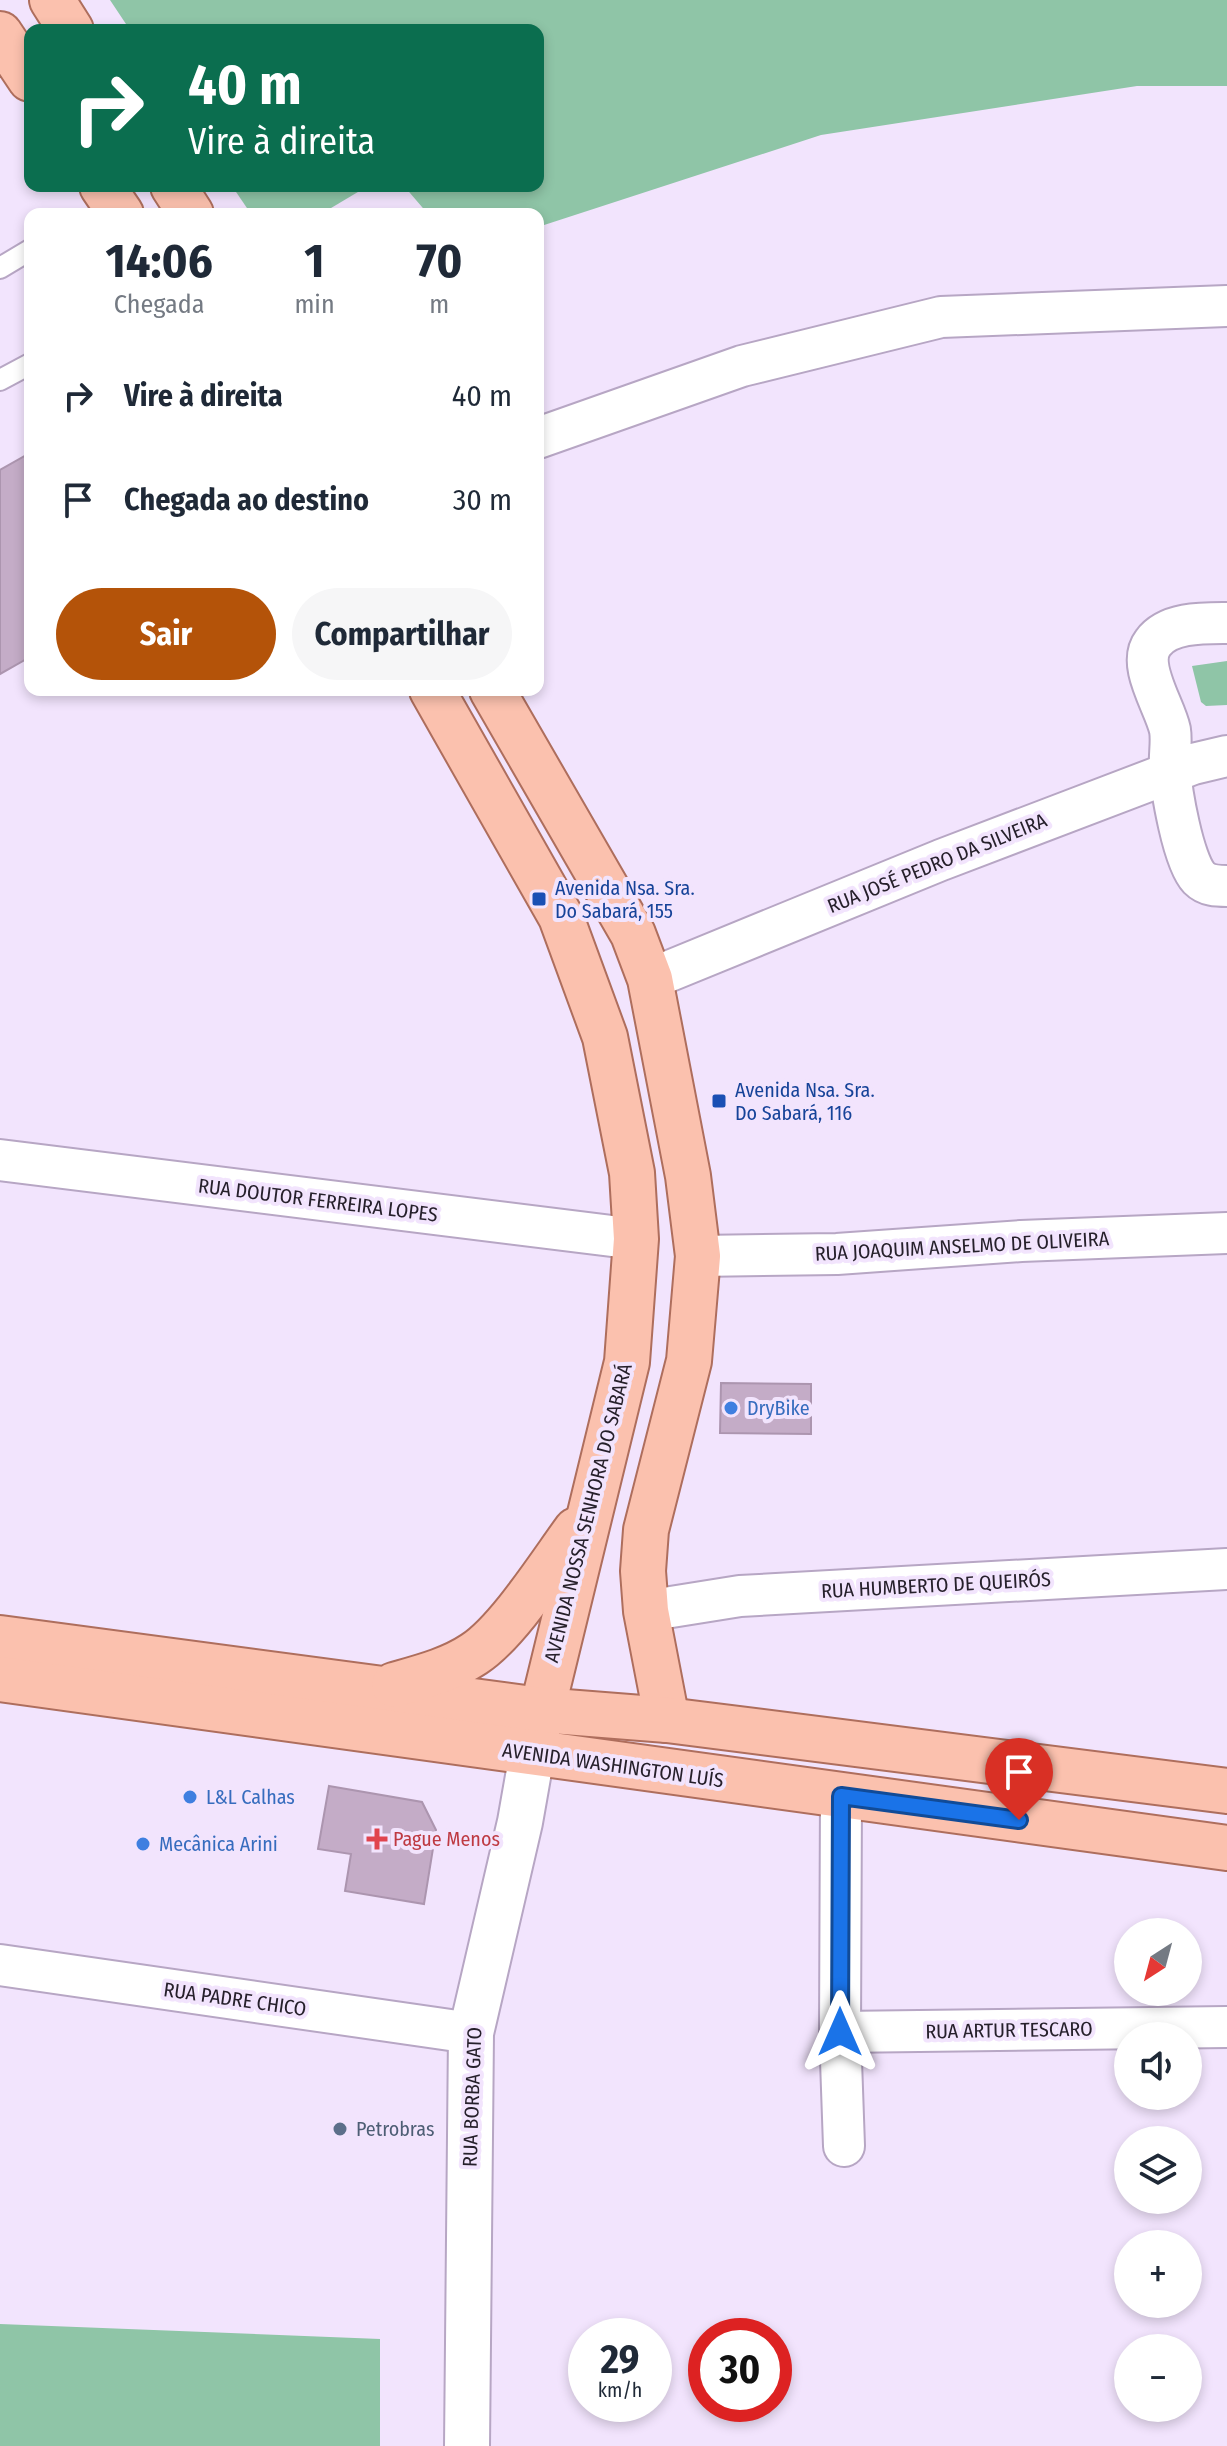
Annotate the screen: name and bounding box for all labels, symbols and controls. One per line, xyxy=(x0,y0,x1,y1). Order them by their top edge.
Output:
text: 40 m xyxy=(188,52,302,119)
icon: right xyxy=(56,56,160,160)
text: Vire à direita xyxy=(188,120,375,164)
text: 14:06 xyxy=(106,232,213,290)
text: 1 xyxy=(304,232,325,290)
text: 70 xyxy=(416,232,462,290)
text: Chegada xyxy=(114,289,205,320)
text: min xyxy=(294,289,335,320)
text: m xyxy=(429,289,449,320)
icon: right xyxy=(56,374,100,418)
text: Vire à direita xyxy=(124,378,283,414)
text: 40 m xyxy=(452,378,512,414)
icon: arrive xyxy=(56,478,100,522)
text: Chegada ao destino xyxy=(124,482,369,518)
text: 30 m xyxy=(453,482,512,518)
button: Sair xyxy=(56,588,276,680)
button: Compartilhar xyxy=(292,588,512,680)
street label: RUA JOSÉ PEDRO DA SILVEIRA xyxy=(824,808,1051,918)
place label: Avenida Nsa. Sra. Do Sabará, 155 xyxy=(555,876,695,923)
marker: Avenida Nsa. Sra. Do Sabará, 155 xyxy=(530,890,548,908)
place label: Avenida Nsa. Sra. Do Sabará, 116 xyxy=(735,1078,875,1125)
marker: Avenida Nsa. Sra. Do Sabará, 116 xyxy=(710,1092,728,1110)
street label: RUA DOUTOR FERREIRA LOPES xyxy=(197,1173,439,1227)
street label: RUA JOAQUIM ANSELMO DE OLIVEIRA xyxy=(814,1226,1110,1266)
street label: AVENIDA NOSSA SENHORA DO SABARÁ xyxy=(539,1360,637,1665)
place label: DryBike xyxy=(747,1396,810,1420)
marker: DryBike xyxy=(722,1399,740,1417)
street label: RUA HUMBERTO DE QUEIRÓS xyxy=(820,1567,1052,1603)
street label: AVENIDA WASHINGTON LUÍS xyxy=(501,1738,725,1792)
pin xyxy=(985,1738,1053,1820)
icon: arrive xyxy=(997,1750,1041,1794)
place label: L&L Calhas xyxy=(206,1785,295,1809)
marker: L&L Calhas xyxy=(181,1788,199,1806)
place label: Pague Menos xyxy=(393,1827,500,1851)
marker: Pague Menos xyxy=(368,1830,386,1848)
place label: Mecânica Arini xyxy=(159,1832,278,1856)
marker: Mecânica Arini xyxy=(134,1835,152,1853)
north arrow xyxy=(1114,1918,1202,2006)
map controls xyxy=(1114,1918,1202,2422)
street label: RUA PADRE CHICO xyxy=(162,1977,308,2021)
position arrow xyxy=(798,1990,882,2074)
street label: RUA ARTUR TESCARO xyxy=(925,2017,1093,2043)
button: sound xyxy=(1114,2022,1202,2110)
street label: RUA BORBA GATO xyxy=(458,2027,486,2167)
place label: Petrobras xyxy=(356,2117,434,2141)
marker: Petrobras xyxy=(331,2120,349,2138)
button: layers xyxy=(1114,2126,1202,2214)
button: + xyxy=(1114,2230,1202,2318)
speed limit sign: 30 xyxy=(688,2318,792,2422)
button: − xyxy=(1114,2334,1202,2422)
text: 29 xyxy=(600,2336,639,2384)
text: km/h xyxy=(598,2378,642,2402)

